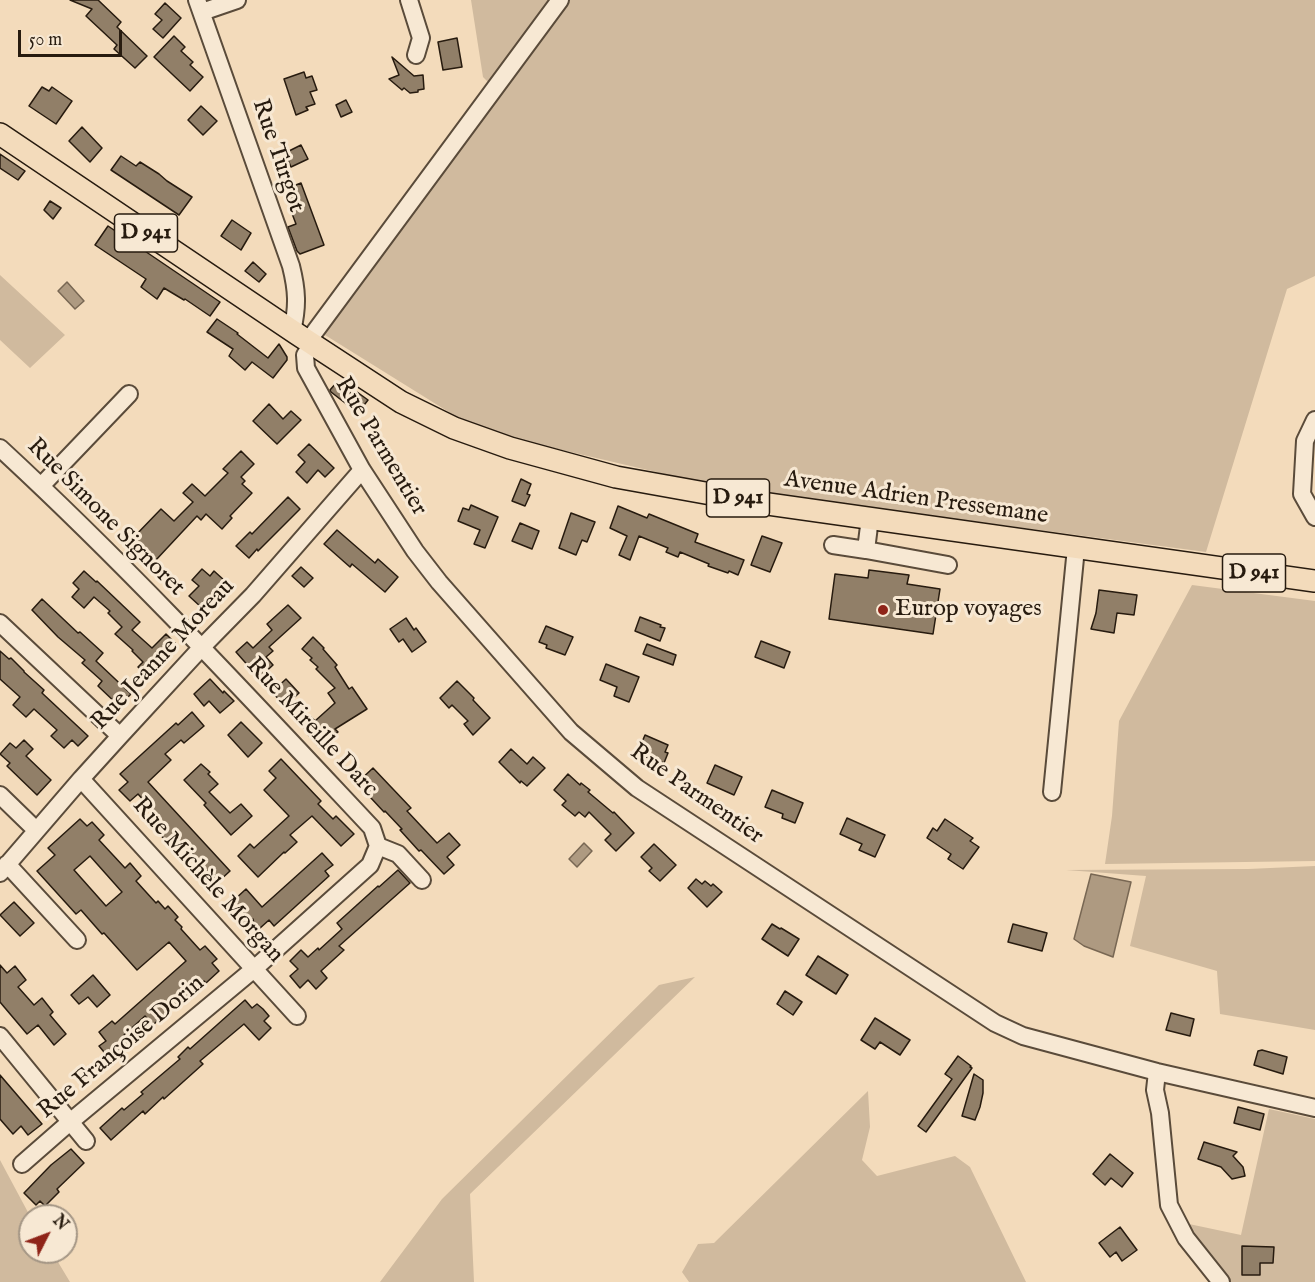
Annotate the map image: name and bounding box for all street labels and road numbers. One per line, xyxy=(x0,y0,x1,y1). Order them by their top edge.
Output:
street label: Rue Turgot xyxy=(244,96,310,216)
road number: D 941 xyxy=(114,214,178,252)
street label: Rue Parmentier xyxy=(327,373,433,521)
street label: Rue Simone Signoret xyxy=(20,433,190,603)
street label: Avenue Adrien Pressemane xyxy=(782,466,1050,532)
road number: D 941 xyxy=(706,479,770,517)
road number: D 941 xyxy=(1222,554,1286,592)
street label: Rue Jeanne Moreau xyxy=(86,573,242,737)
street label: Rue Mireille Darc xyxy=(239,652,383,804)
street label: Rue Parmentier xyxy=(624,738,768,852)
street label: Rue Michèle Morgan xyxy=(125,792,289,970)
street label: Rue Françoise Dorin xyxy=(33,970,211,1126)

